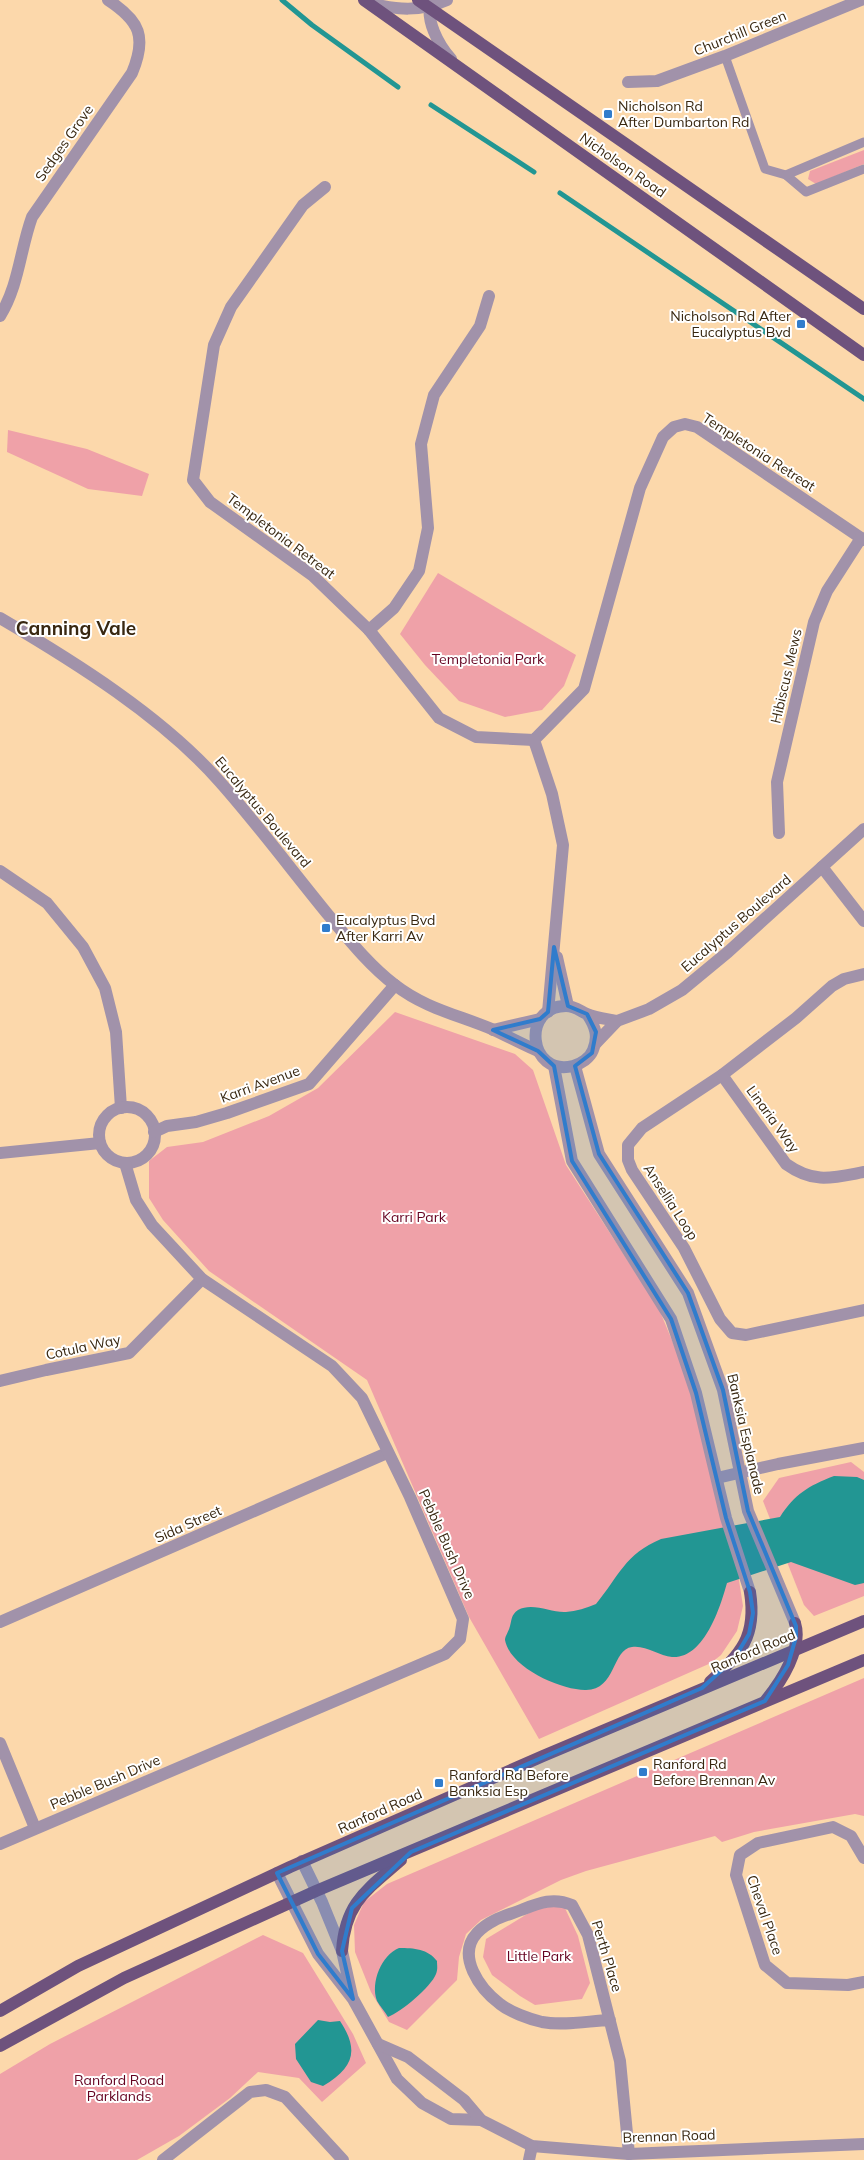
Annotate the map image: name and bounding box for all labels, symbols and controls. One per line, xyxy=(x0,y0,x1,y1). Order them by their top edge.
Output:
street label: Churchill Green xyxy=(691,6,789,60)
place label: Nicholson Rd After Dumbarton Rd xyxy=(618,97,749,131)
street label: Sedges Grove xyxy=(31,101,97,185)
marker: Nicholson Rd After Dumbarton Rd xyxy=(602,108,614,120)
street label: Nicholson Road xyxy=(576,129,670,201)
place label: Nicholson Rd After Eucalyptus Bvd xyxy=(670,307,792,341)
marker: Nicholson Rd After Eucalyptus Bvd xyxy=(795,318,807,330)
street label: Templetonia Retreat xyxy=(699,409,819,495)
street label: Templetonia Retreat xyxy=(223,489,339,583)
district label: Canning Vale xyxy=(16,616,136,640)
street label: Hibiscus Mews xyxy=(766,627,806,725)
park label: Templetonia Park xyxy=(432,650,545,668)
street label: Eucalyptus Boulevard xyxy=(211,753,315,871)
street label: Eucalyptus Boulevard xyxy=(677,870,795,976)
place label: Eucalyptus Bvd After Karri Av xyxy=(336,911,436,945)
marker: Eucalyptus Bvd After Karri Av xyxy=(320,922,332,934)
street label: Karri Avenue xyxy=(218,1061,302,1107)
street label: Linaria Way xyxy=(743,1082,804,1157)
street label: Ansellia Loop xyxy=(640,1161,702,1243)
park label: Karri Park xyxy=(382,1208,447,1226)
street label: Cotula Way xyxy=(44,1330,123,1364)
street label: Banksia Esplanade xyxy=(723,1372,769,1496)
street label: Pebble Bush Drive xyxy=(415,1486,479,1602)
street label: Sida Street xyxy=(152,1501,224,1547)
street label: Ranford Road xyxy=(708,1625,798,1677)
street label: Pebble Bush Drive xyxy=(47,1751,163,1813)
place label: Ranford Rd Before Brennan Av xyxy=(653,1755,776,1789)
place label: Ranford Rd Before Banksia Esp xyxy=(449,1766,569,1800)
marker: Ranford Rd Before Brennan Av xyxy=(637,1766,649,1778)
marker: Ranford Rd Before Banksia Esp xyxy=(433,1777,445,1789)
street label: Ranford Road xyxy=(335,1784,425,1838)
street label: Cheval Place xyxy=(743,1873,787,1957)
street label: Perth Place xyxy=(588,1918,626,1994)
park label: Little Park xyxy=(507,1947,572,1965)
park label: Ranford Road Parklands xyxy=(74,2071,164,2105)
street label: Brennan Road xyxy=(622,2125,716,2147)

